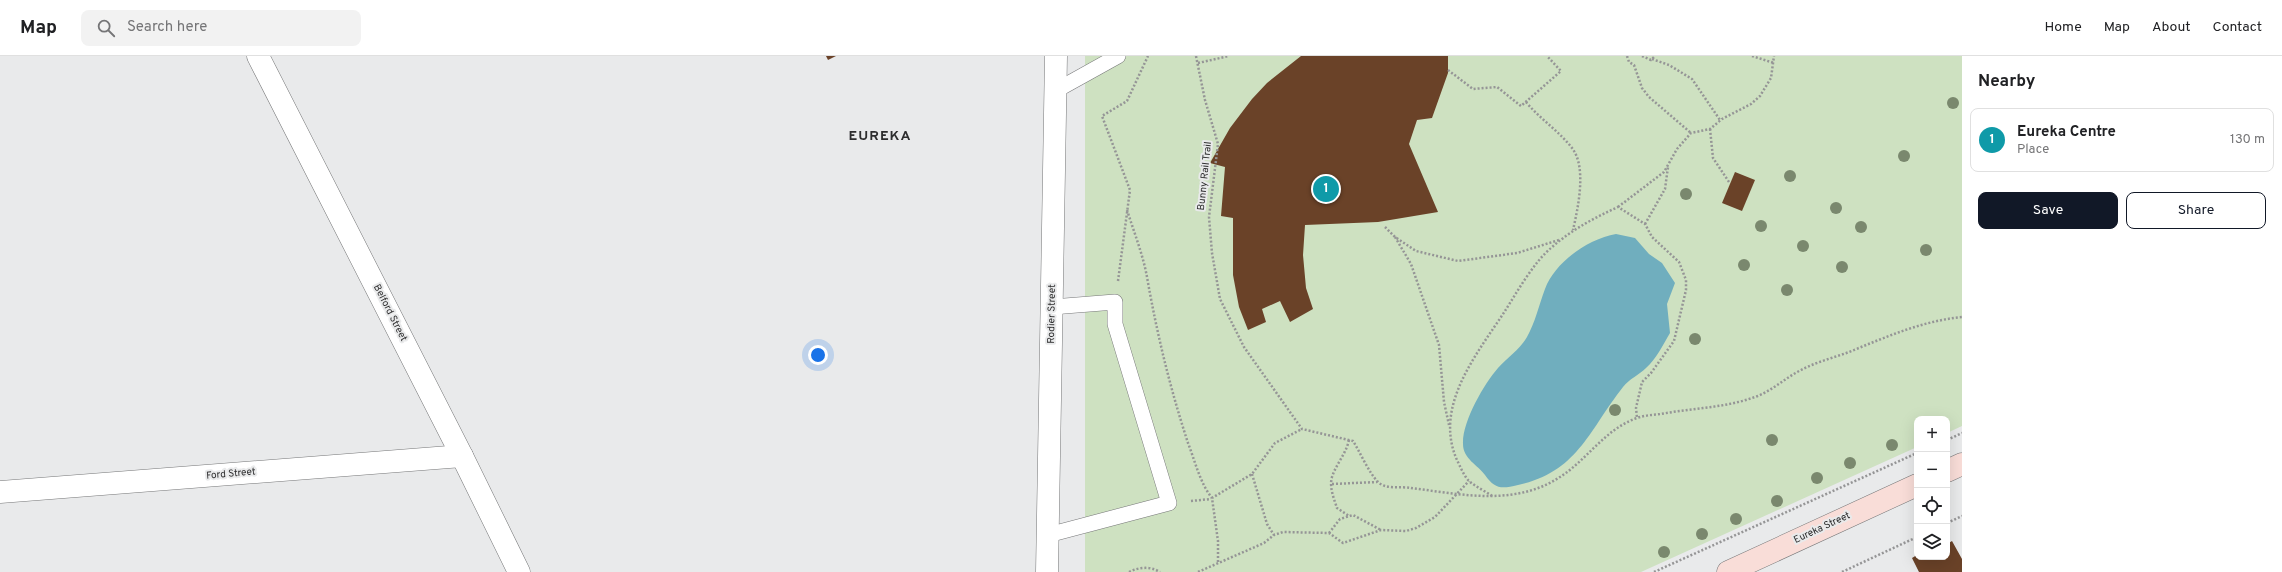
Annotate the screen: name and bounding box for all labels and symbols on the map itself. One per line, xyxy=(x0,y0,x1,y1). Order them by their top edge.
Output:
district label: EUREKA xyxy=(849,128,911,145)
street label: Bunny Rail Trail xyxy=(1195,141,1215,211)
pin: 1 xyxy=(1313,174,1339,204)
street label: Belford Street xyxy=(370,282,410,344)
street label: Rodier Street xyxy=(1045,284,1059,344)
your location xyxy=(808,345,828,365)
street label: Ford Street xyxy=(206,465,256,483)
street label: Eureka Street xyxy=(1792,509,1853,547)

